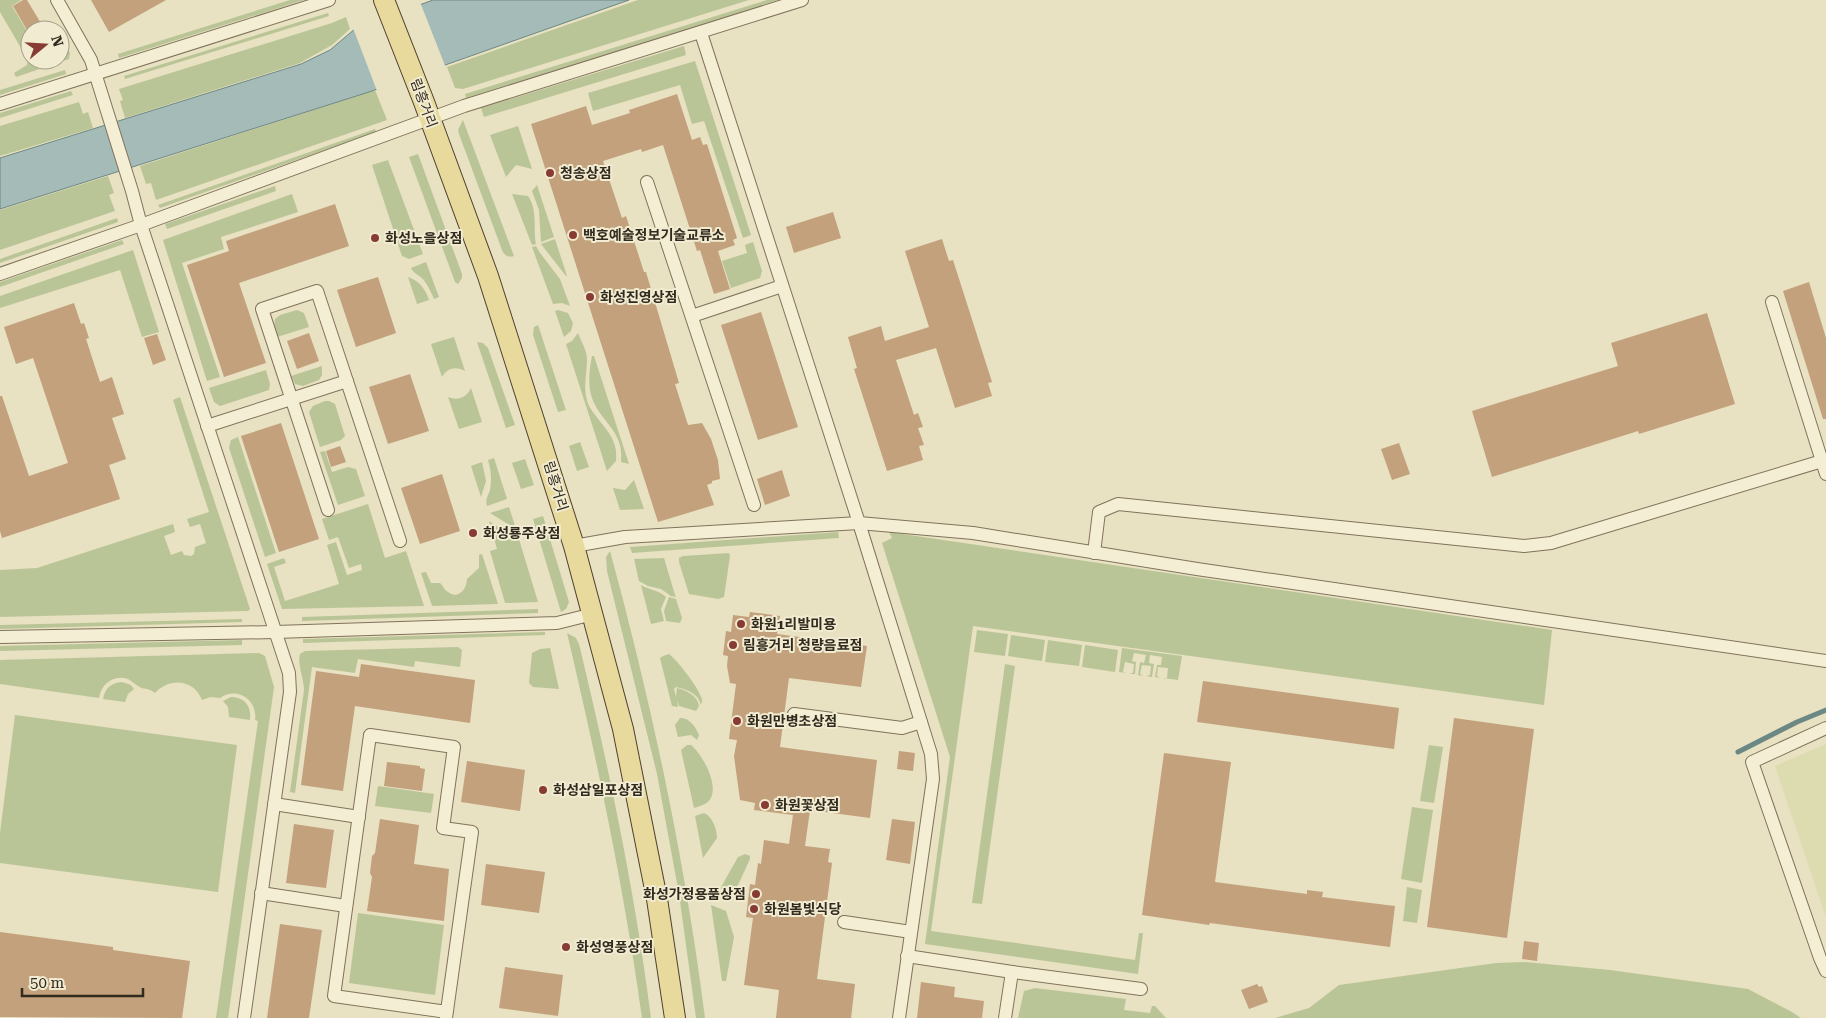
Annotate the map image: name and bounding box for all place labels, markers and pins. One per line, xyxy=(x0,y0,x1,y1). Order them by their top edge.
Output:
place label: 청송상점 xyxy=(560,165,612,181)
marker: 청송상점 xyxy=(544,167,556,179)
place label: 백호예술정보기술교류소 xyxy=(583,227,725,243)
marker: 백호예술정보기술교류소 xyxy=(567,229,579,241)
place label: 화성노을상점 xyxy=(385,230,462,246)
marker: 화성노을상점 xyxy=(369,232,381,244)
place label: 화성진영상점 xyxy=(600,289,677,305)
marker: 화성진영상점 xyxy=(584,291,596,303)
place label: 화성룡주상점 xyxy=(483,525,560,541)
marker: 화성룡주상점 xyxy=(467,527,479,539)
place label: 화원1리발미용 xyxy=(751,616,836,632)
marker: 화원1리발미용 xyxy=(735,618,747,630)
place label: 림흥거리 청량음료점 xyxy=(743,637,862,653)
marker: 림흥거리 청량음료점 xyxy=(727,639,739,651)
place label: 화원만병초상점 xyxy=(747,713,837,729)
marker: 화원만병초상점 xyxy=(731,715,743,727)
place label: 화성삼일포상점 xyxy=(553,782,643,798)
marker: 화성삼일포상점 xyxy=(537,784,549,796)
place label: 화원꽃상점 xyxy=(775,797,839,813)
marker: 화원꽃상점 xyxy=(759,799,771,811)
place label: 화성가정용품상점 xyxy=(643,886,746,902)
marker: 화성가정용품상점 xyxy=(750,888,762,900)
place label: 화원봄빛식당 xyxy=(764,901,841,917)
marker: 화원봄빛식당 xyxy=(748,903,760,915)
place label: 화성영풍상점 xyxy=(576,939,653,955)
marker: 화성영풍상점 xyxy=(560,941,572,953)

